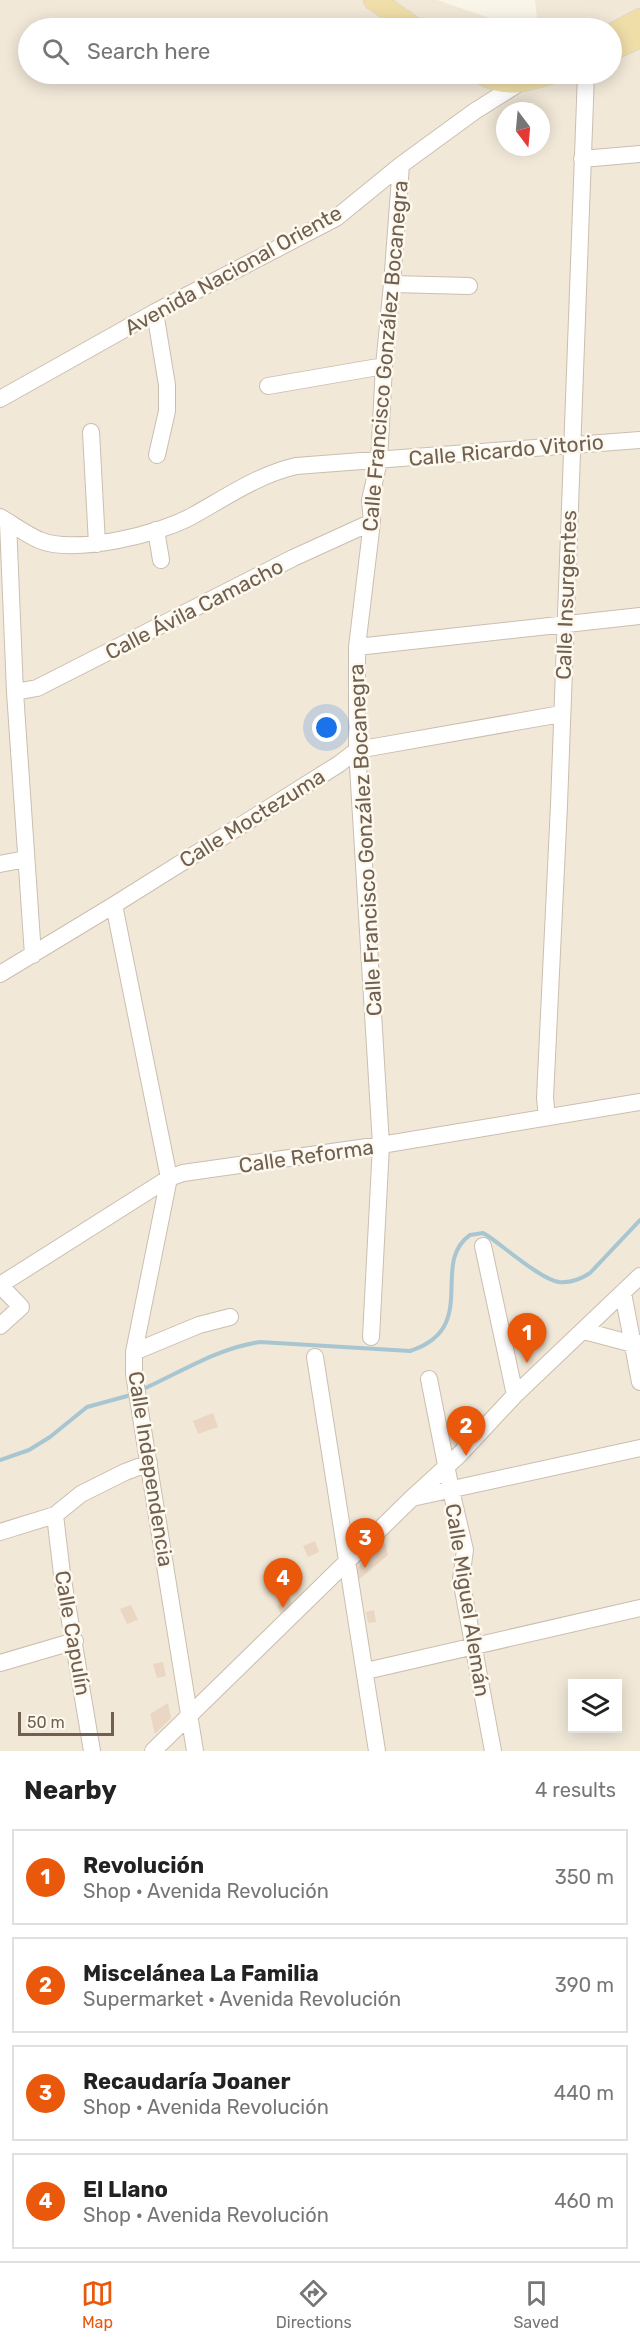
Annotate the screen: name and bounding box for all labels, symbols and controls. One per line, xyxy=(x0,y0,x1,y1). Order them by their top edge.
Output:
search box xyxy=(18,18,622,84)
icon: search xyxy=(39,35,72,68)
text: Search here xyxy=(87,38,210,65)
north arrow xyxy=(496,102,550,156)
street label: Calle Francisco González Bocanegra xyxy=(357,179,413,533)
street label: Avenida Nacional Oriente xyxy=(120,200,346,340)
street label: Calle Ricardo Vitorio xyxy=(407,429,605,471)
street label: Calle Insurgentes xyxy=(551,510,581,680)
street label: Calle Ávila Camacho xyxy=(101,553,287,665)
street label: Calle Francisco González Bocanegra xyxy=(343,663,387,1017)
your location xyxy=(312,713,341,742)
street label: Calle Moctezuma xyxy=(175,763,329,873)
street label: Calle Reforma xyxy=(237,1134,375,1178)
pin: 1 xyxy=(508,1314,546,1363)
street label: Calle Independencia xyxy=(123,1369,179,1569)
pin: 2 xyxy=(446,1406,486,1456)
street label: Calle Miguel Alemán xyxy=(440,1502,496,1698)
pin: 3 xyxy=(346,1518,385,1568)
pin: 4 xyxy=(264,1558,302,1608)
street label: Calle Capulín xyxy=(50,1569,96,1697)
map controls xyxy=(568,1679,622,1733)
button: layers xyxy=(568,1679,622,1733)
scale bar xyxy=(18,1709,114,1736)
text: 50 m xyxy=(27,1713,65,1732)
text: Nearby xyxy=(24,1775,117,1806)
text: 4 results xyxy=(535,1778,616,1802)
text: Revolución xyxy=(83,1852,204,1879)
text: 1 xyxy=(41,1865,50,1889)
text: 350 m xyxy=(555,1865,614,1889)
text: Shop · Avenida Revolución xyxy=(83,1879,329,1903)
text: Miscelánea La Familia xyxy=(83,1960,319,1987)
text: 2 xyxy=(39,1973,52,1997)
text: 390 m xyxy=(555,1973,614,1997)
text: Supermarket · Avenida Revolución xyxy=(83,1987,401,2011)
text: Recaudaría Joaner xyxy=(83,2068,290,2095)
text: 3 xyxy=(39,2081,52,2105)
text: 440 m xyxy=(554,2081,614,2105)
text: Shop · Avenida Revolución xyxy=(83,2095,329,2119)
text: El Llano xyxy=(83,2176,168,2203)
text: 4 xyxy=(39,2189,52,2213)
text: 460 m xyxy=(554,2189,614,2213)
text: Shop · Avenida Revolución xyxy=(83,2203,329,2227)
tab: Map xyxy=(81,2277,114,2332)
tab: Directions xyxy=(276,2277,352,2332)
tab: Saved xyxy=(513,2277,559,2332)

